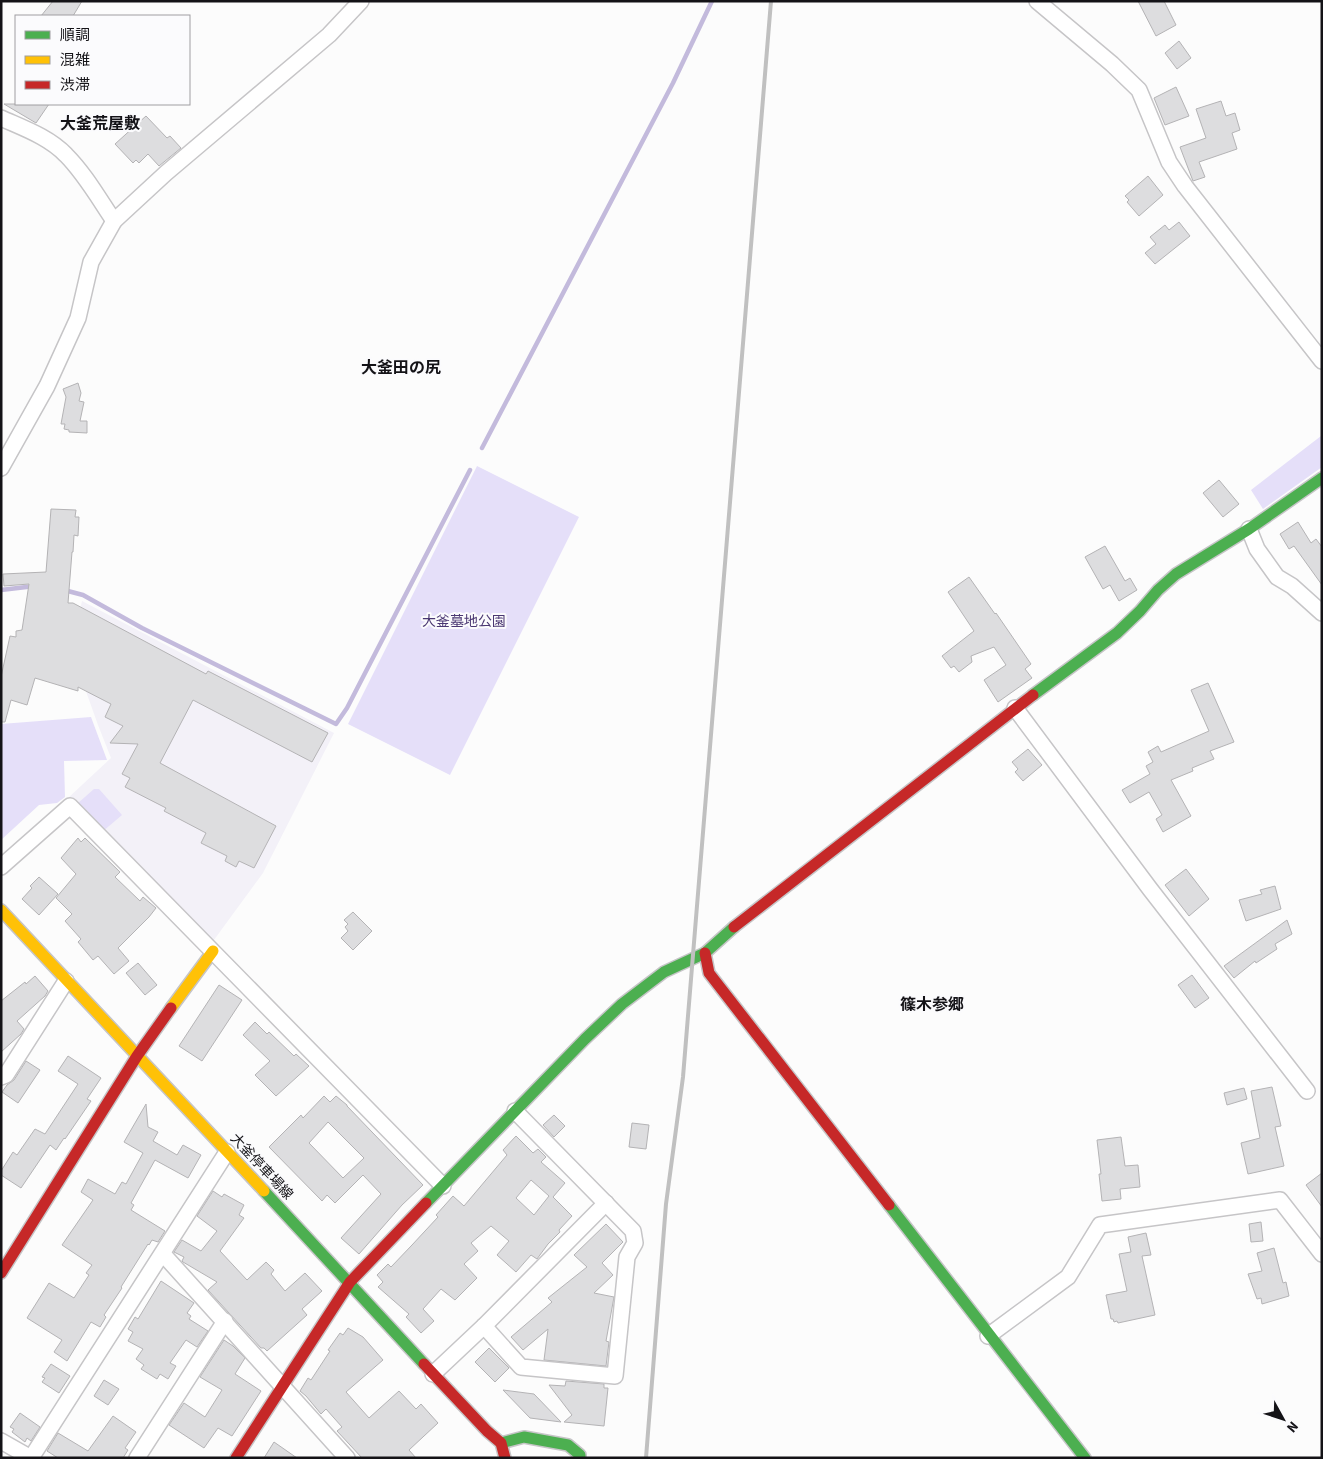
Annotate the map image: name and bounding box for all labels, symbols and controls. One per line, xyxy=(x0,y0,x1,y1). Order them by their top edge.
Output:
legend xyxy=(15,15,190,105)
text: 順調 xyxy=(60,25,90,46)
text: 混雑 xyxy=(60,50,90,71)
text: 渋滞 xyxy=(60,75,90,96)
district label: 大釜荒屋敷 xyxy=(60,113,140,135)
district label: 大釜田の尻 xyxy=(361,357,441,379)
park label: 大釜墓地公園 xyxy=(422,612,506,632)
district label: 篠木参郷 xyxy=(900,994,964,1016)
street label: 大釜停車場線 xyxy=(225,1129,297,1204)
north arrow xyxy=(1258,1394,1308,1444)
text: N xyxy=(1282,1417,1303,1437)

